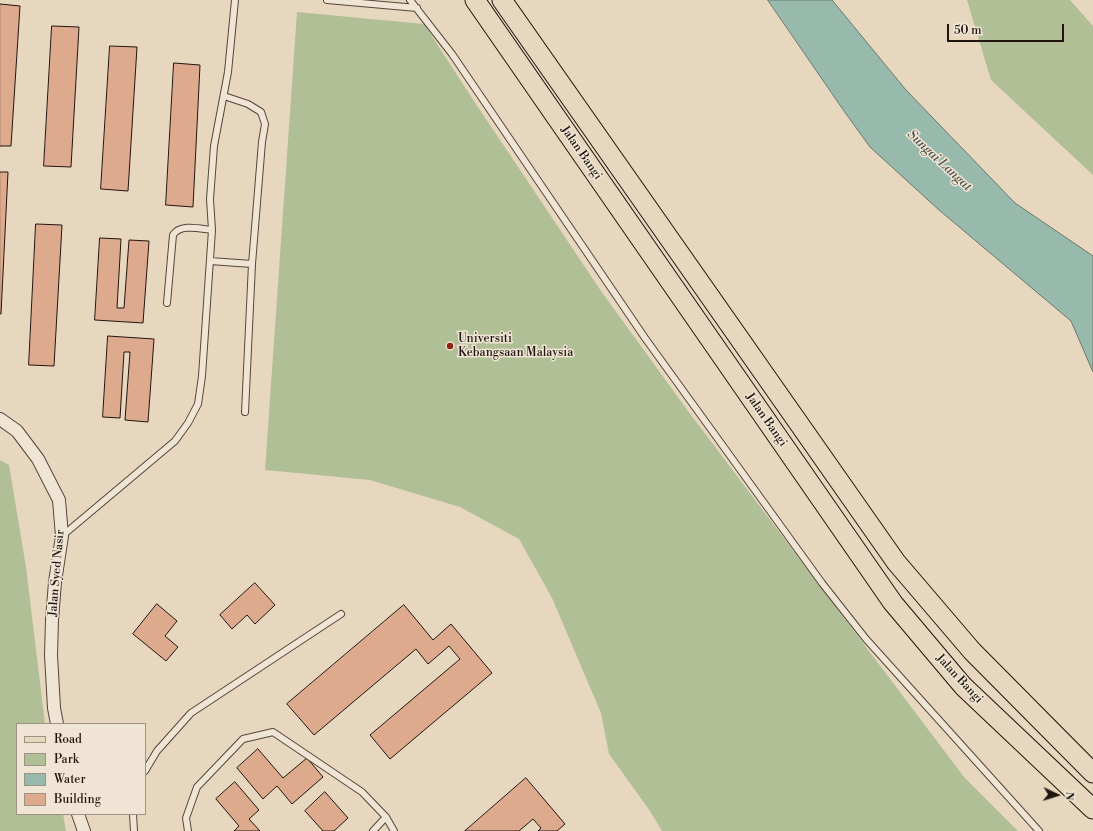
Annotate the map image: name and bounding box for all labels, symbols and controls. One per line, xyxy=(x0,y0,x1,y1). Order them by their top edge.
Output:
scale bar xyxy=(949,16,1066,42)
text: 50 m xyxy=(954,23,982,38)
street label: Jalan Bangi xyxy=(557,123,605,183)
water label: Sungai Langat xyxy=(903,127,975,195)
place label: Universiti Kebangsaan Malaysia xyxy=(458,332,573,360)
marker: Universiti Kebangsaan Malaysia xyxy=(445,341,455,351)
street label: Jalan Bangi xyxy=(742,390,790,450)
street label: Jalan Syed Nasir xyxy=(46,529,68,617)
street label: Jalan Bangi xyxy=(933,651,985,707)
legend xyxy=(16,723,146,815)
text: Road xyxy=(54,732,82,747)
text: Park xyxy=(54,752,79,767)
text: Water xyxy=(54,772,86,787)
north arrow xyxy=(1037,775,1077,815)
text: N xyxy=(1062,791,1076,801)
text: Building xyxy=(54,792,101,807)

